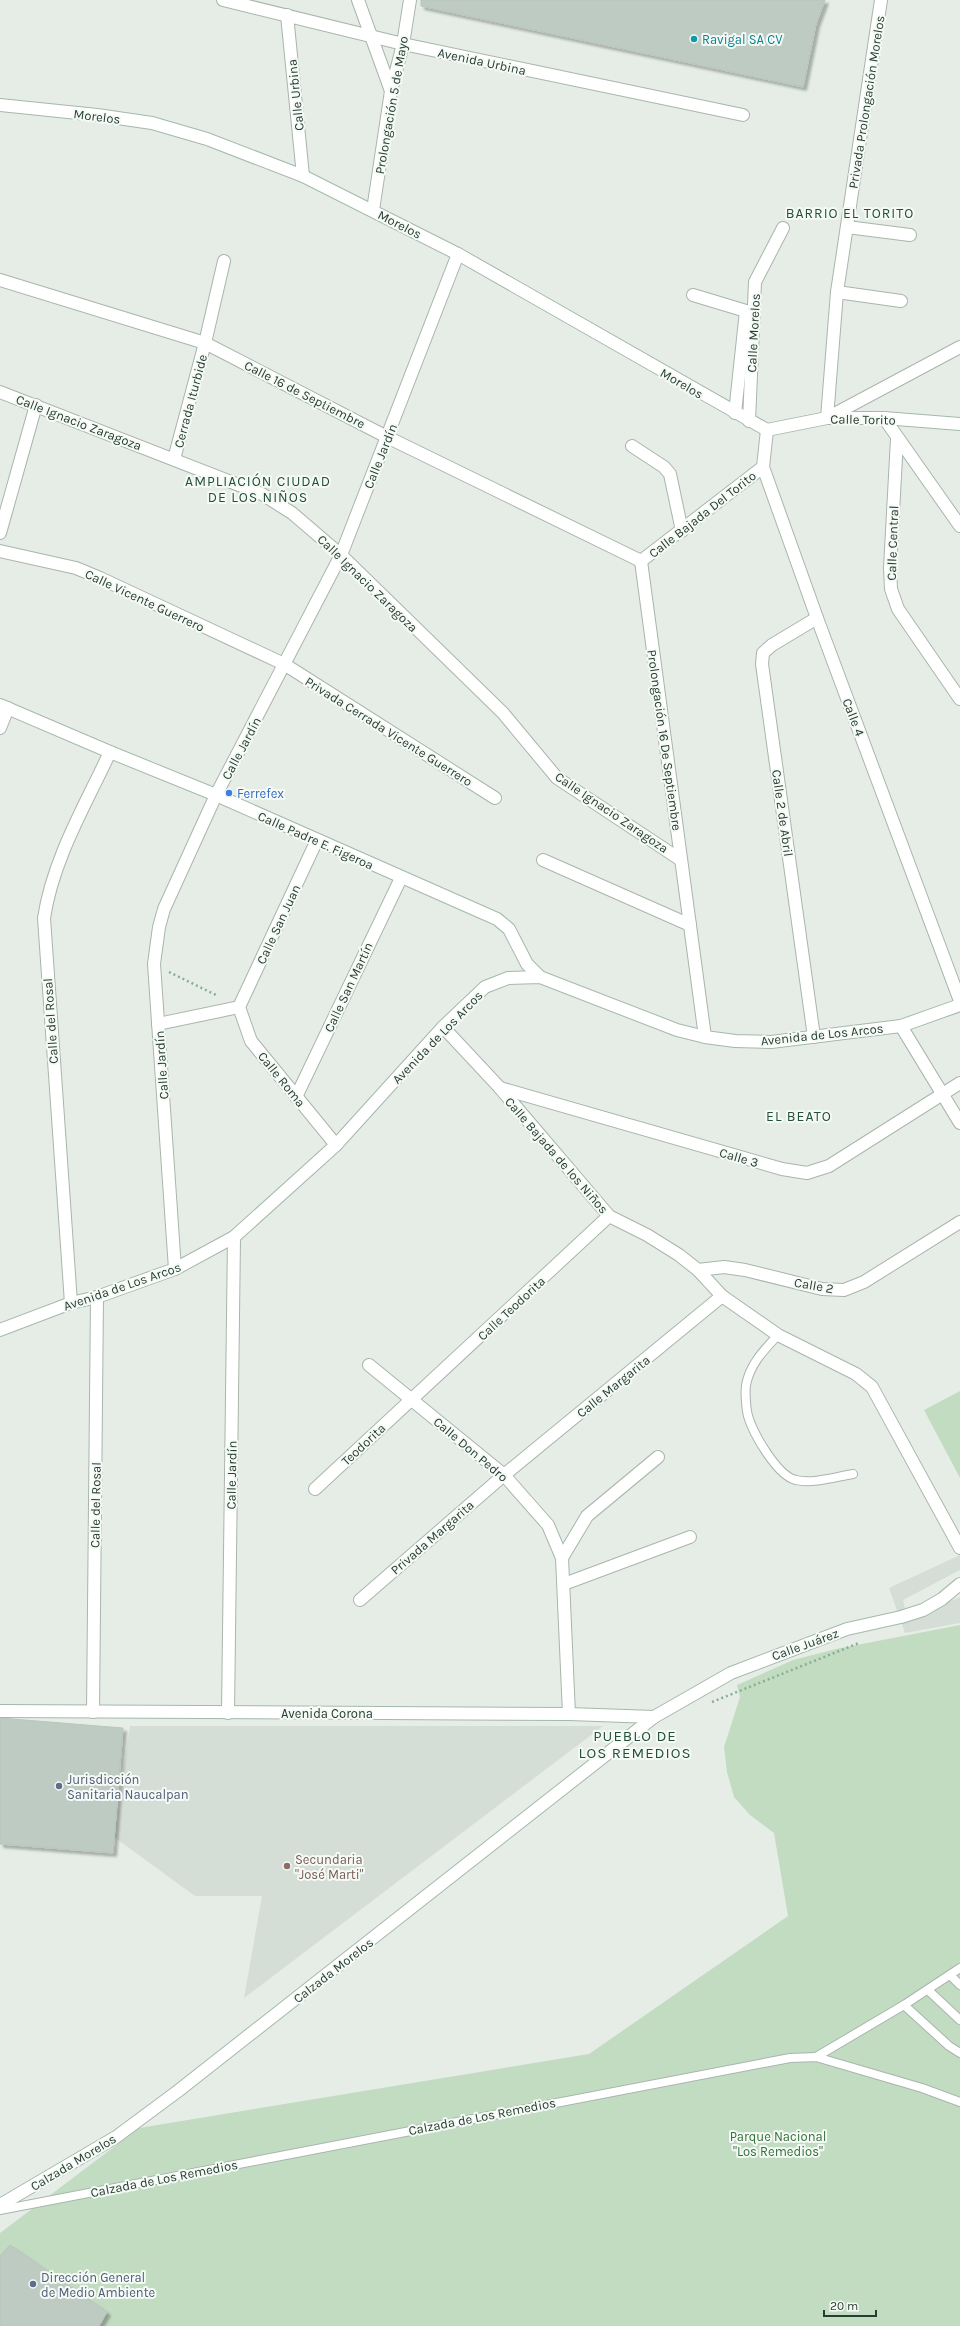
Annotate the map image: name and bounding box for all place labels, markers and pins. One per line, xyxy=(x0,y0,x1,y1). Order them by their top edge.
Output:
place label: Ravigal SA CV xyxy=(702,32,783,47)
marker: Ravigal SA CV xyxy=(689,34,699,44)
place label: Ferrefex xyxy=(237,786,284,801)
marker: Ferrefex xyxy=(224,788,234,798)
place label: Jurisdicción Sanitaria Naucalpan xyxy=(67,1772,189,1802)
marker: Jurisdicción Sanitaria Naucalpan xyxy=(54,1781,64,1791)
place label: Secundaria "José Marti" xyxy=(295,1852,364,1882)
marker: Secundaria "José Marti" xyxy=(282,1861,292,1871)
place label: Dirección General de Medio Ambiente xyxy=(41,2270,156,2300)
marker: Dirección General de Medio Ambiente xyxy=(28,2279,38,2289)

